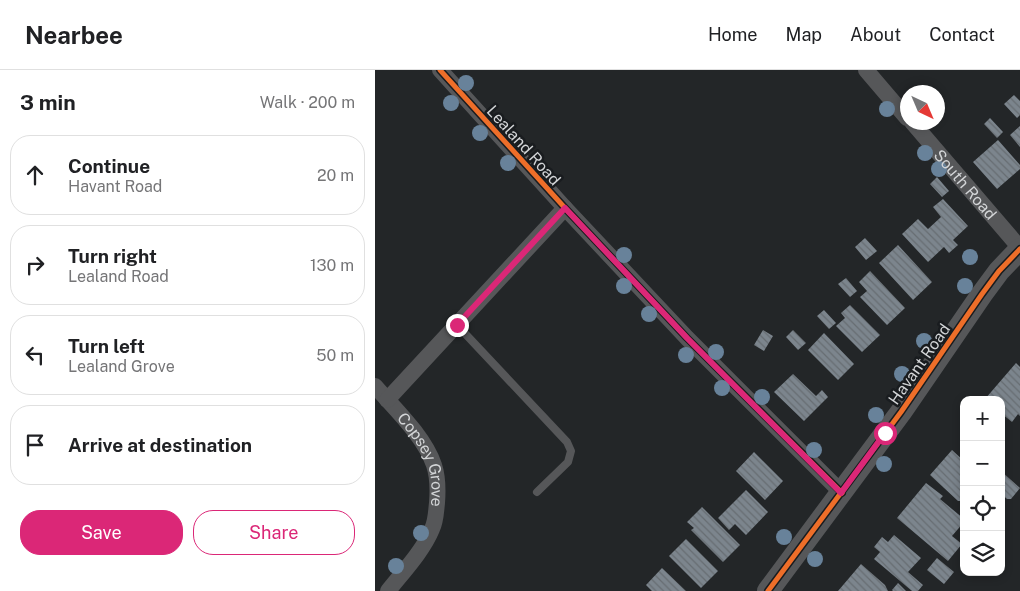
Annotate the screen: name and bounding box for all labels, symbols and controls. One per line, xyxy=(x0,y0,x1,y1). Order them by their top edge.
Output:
text: Nearbee xyxy=(25,21,123,49)
text: Home xyxy=(708,24,758,45)
text: Map xyxy=(786,24,822,45)
text: About xyxy=(850,24,901,45)
text: Contact xyxy=(929,24,995,45)
north arrow xyxy=(900,85,945,130)
text: 3 min xyxy=(20,90,76,115)
text: Walk · 200 m xyxy=(260,93,355,112)
street label: Lealand Road xyxy=(483,101,564,189)
street label: South Road xyxy=(930,146,1000,224)
text: Continue xyxy=(68,155,150,177)
icon: ahead xyxy=(21,161,49,189)
text: 20 m xyxy=(317,166,354,185)
text: Havant Road xyxy=(68,177,162,196)
text: Turn right xyxy=(68,245,157,267)
icon: right xyxy=(21,251,49,279)
text: 130 m xyxy=(310,256,354,275)
text: Lealand Road xyxy=(68,267,169,286)
route end xyxy=(446,314,469,337)
street label: Havant Road xyxy=(885,320,954,408)
text: Turn left xyxy=(68,335,145,357)
icon: left xyxy=(21,341,49,369)
text: 50 m xyxy=(316,346,354,365)
text: Lealand Grove xyxy=(68,357,175,376)
map controls xyxy=(960,396,1005,576)
button: + xyxy=(960,396,1005,441)
street label: Copsey Grove xyxy=(393,409,447,507)
route start xyxy=(874,422,897,445)
icon: arrive xyxy=(21,431,49,459)
text: Arrive at destination xyxy=(68,434,252,456)
button: − xyxy=(960,441,1005,486)
button: locate xyxy=(960,486,1005,531)
button: Save xyxy=(20,510,183,555)
button: Share xyxy=(193,510,355,555)
button: layers xyxy=(960,531,1005,576)

